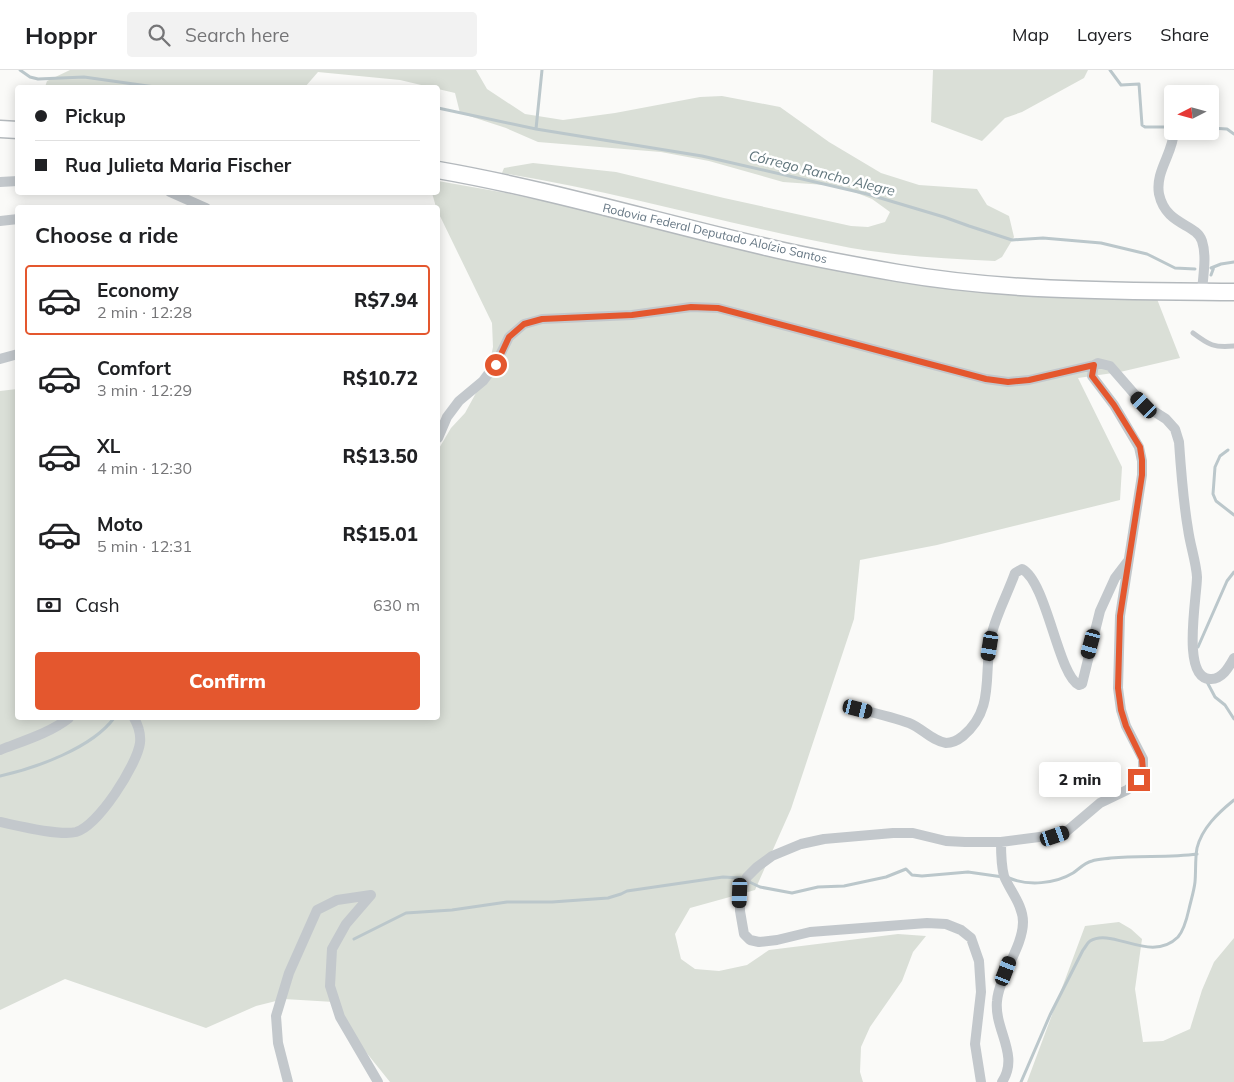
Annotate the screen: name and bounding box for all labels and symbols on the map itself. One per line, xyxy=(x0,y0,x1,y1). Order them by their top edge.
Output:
north arrow xyxy=(1164,85,1219,140)
water label: Córrego Rancho Alegre xyxy=(747,146,897,200)
street label: Rodovia Federal Deputado Aloízio Santos xyxy=(601,200,829,266)
route start xyxy=(485,354,507,376)
car xyxy=(1128,389,1159,421)
car xyxy=(1079,628,1102,660)
car xyxy=(980,630,999,662)
car xyxy=(841,698,874,720)
callout: 2 min xyxy=(1039,762,1122,798)
route end xyxy=(1128,769,1150,791)
car xyxy=(1038,824,1071,848)
car xyxy=(731,878,748,908)
car xyxy=(993,954,1018,988)

